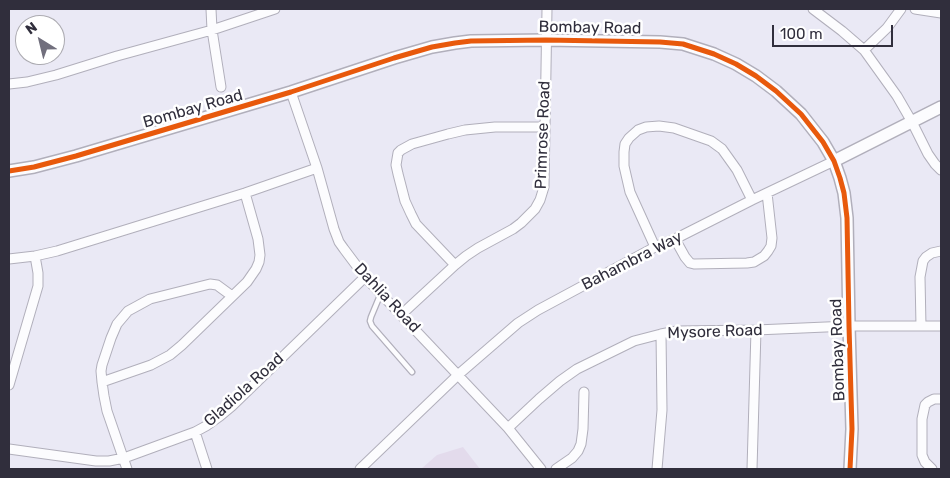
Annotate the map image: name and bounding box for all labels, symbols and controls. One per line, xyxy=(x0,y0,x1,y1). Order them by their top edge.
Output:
north arrow xyxy=(15,15,65,65)
scale bar xyxy=(775,15,896,47)
text: N xyxy=(22,18,41,38)
street label: Bombay Road xyxy=(538,18,642,38)
text: 100 m xyxy=(780,25,822,43)
street label: Primrose Road xyxy=(532,80,554,190)
street label: Bombay Road xyxy=(141,86,245,132)
street label: Bahambra Way xyxy=(578,227,686,295)
street label: Dahlia Road xyxy=(350,259,424,337)
street label: Bombay Road xyxy=(827,298,849,402)
street label: Mysore Road xyxy=(667,321,763,343)
street label: Gladiola Road xyxy=(200,349,288,431)

